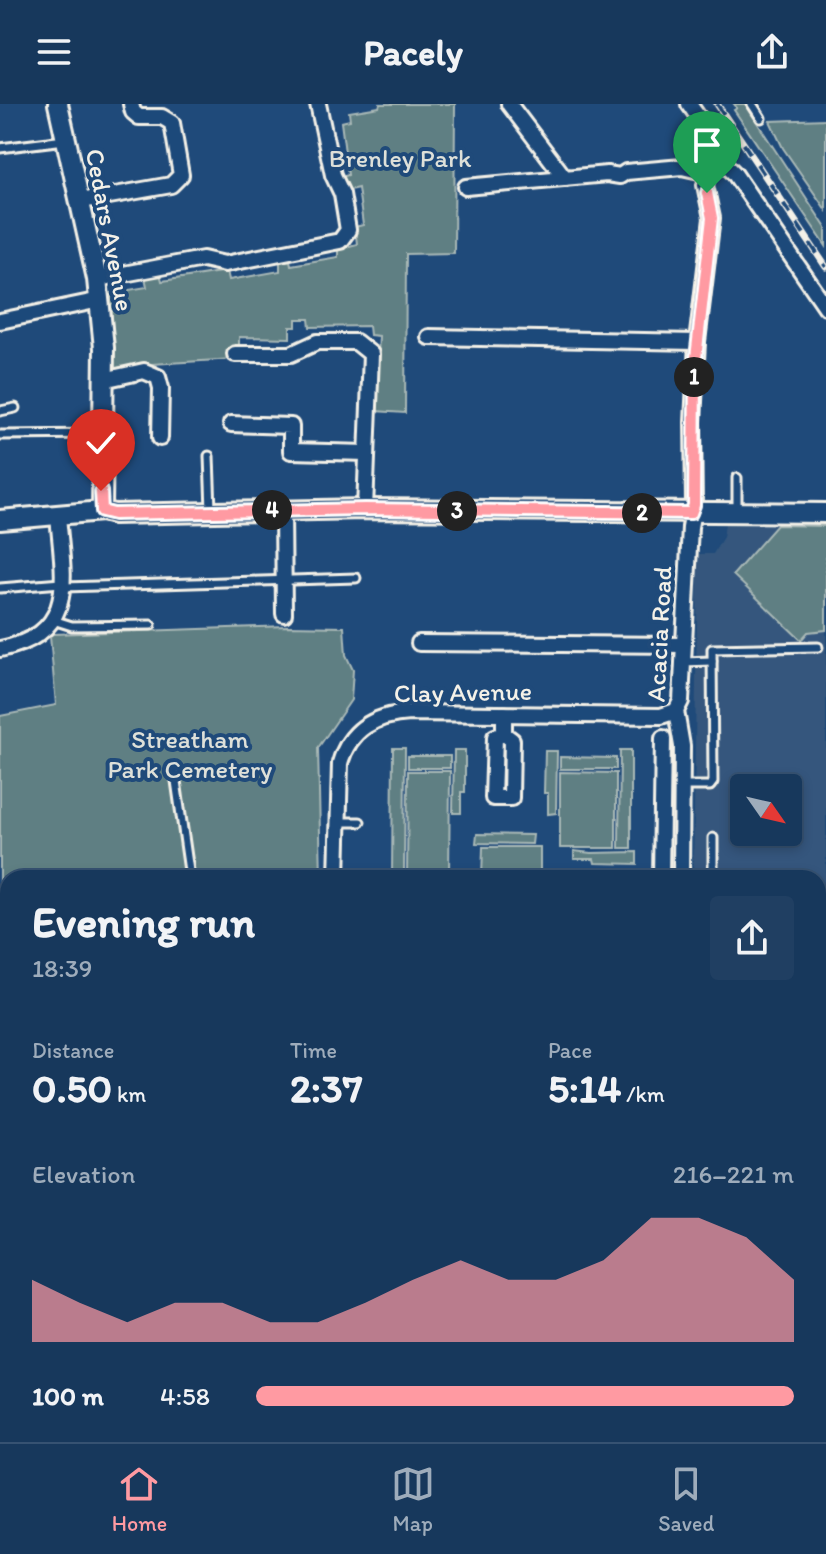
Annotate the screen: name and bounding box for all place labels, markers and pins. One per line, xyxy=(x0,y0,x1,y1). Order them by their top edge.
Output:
pin xyxy=(673,111,741,193)
pin: 1 xyxy=(674,357,714,397)
pin xyxy=(67,409,135,491)
pin: 4 xyxy=(252,490,292,530)
pin: 3 xyxy=(437,491,477,531)
pin: 2 xyxy=(622,493,662,533)

